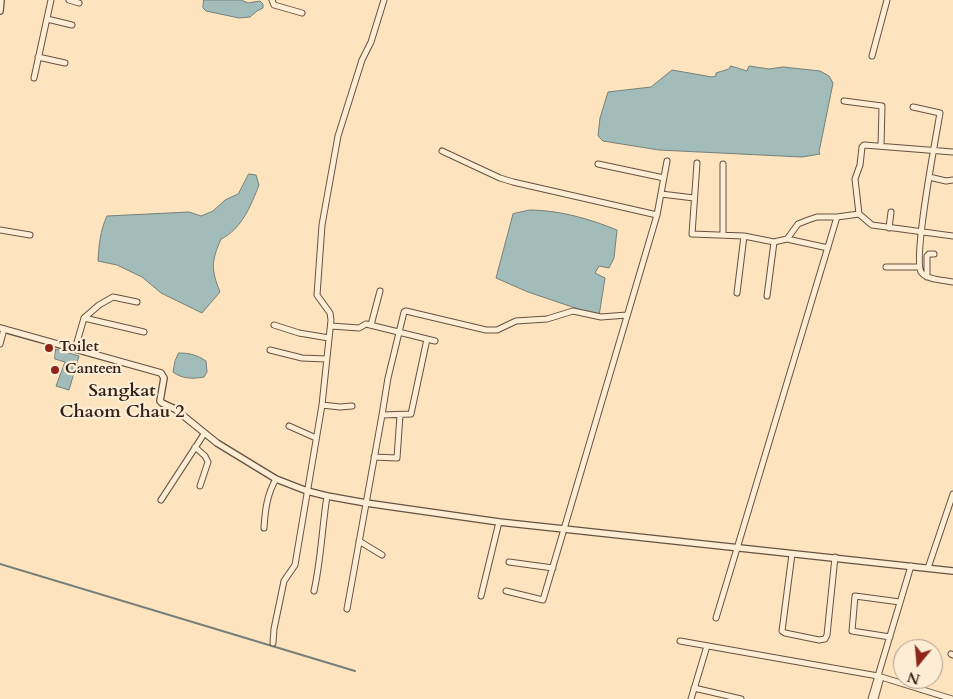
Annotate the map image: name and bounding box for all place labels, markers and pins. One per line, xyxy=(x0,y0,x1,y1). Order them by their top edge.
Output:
place label: Toilet xyxy=(59,339,99,357)
marker: Toilet xyxy=(43,342,55,354)
place label: Canteen xyxy=(65,361,122,379)
marker: Canteen xyxy=(49,364,61,376)

